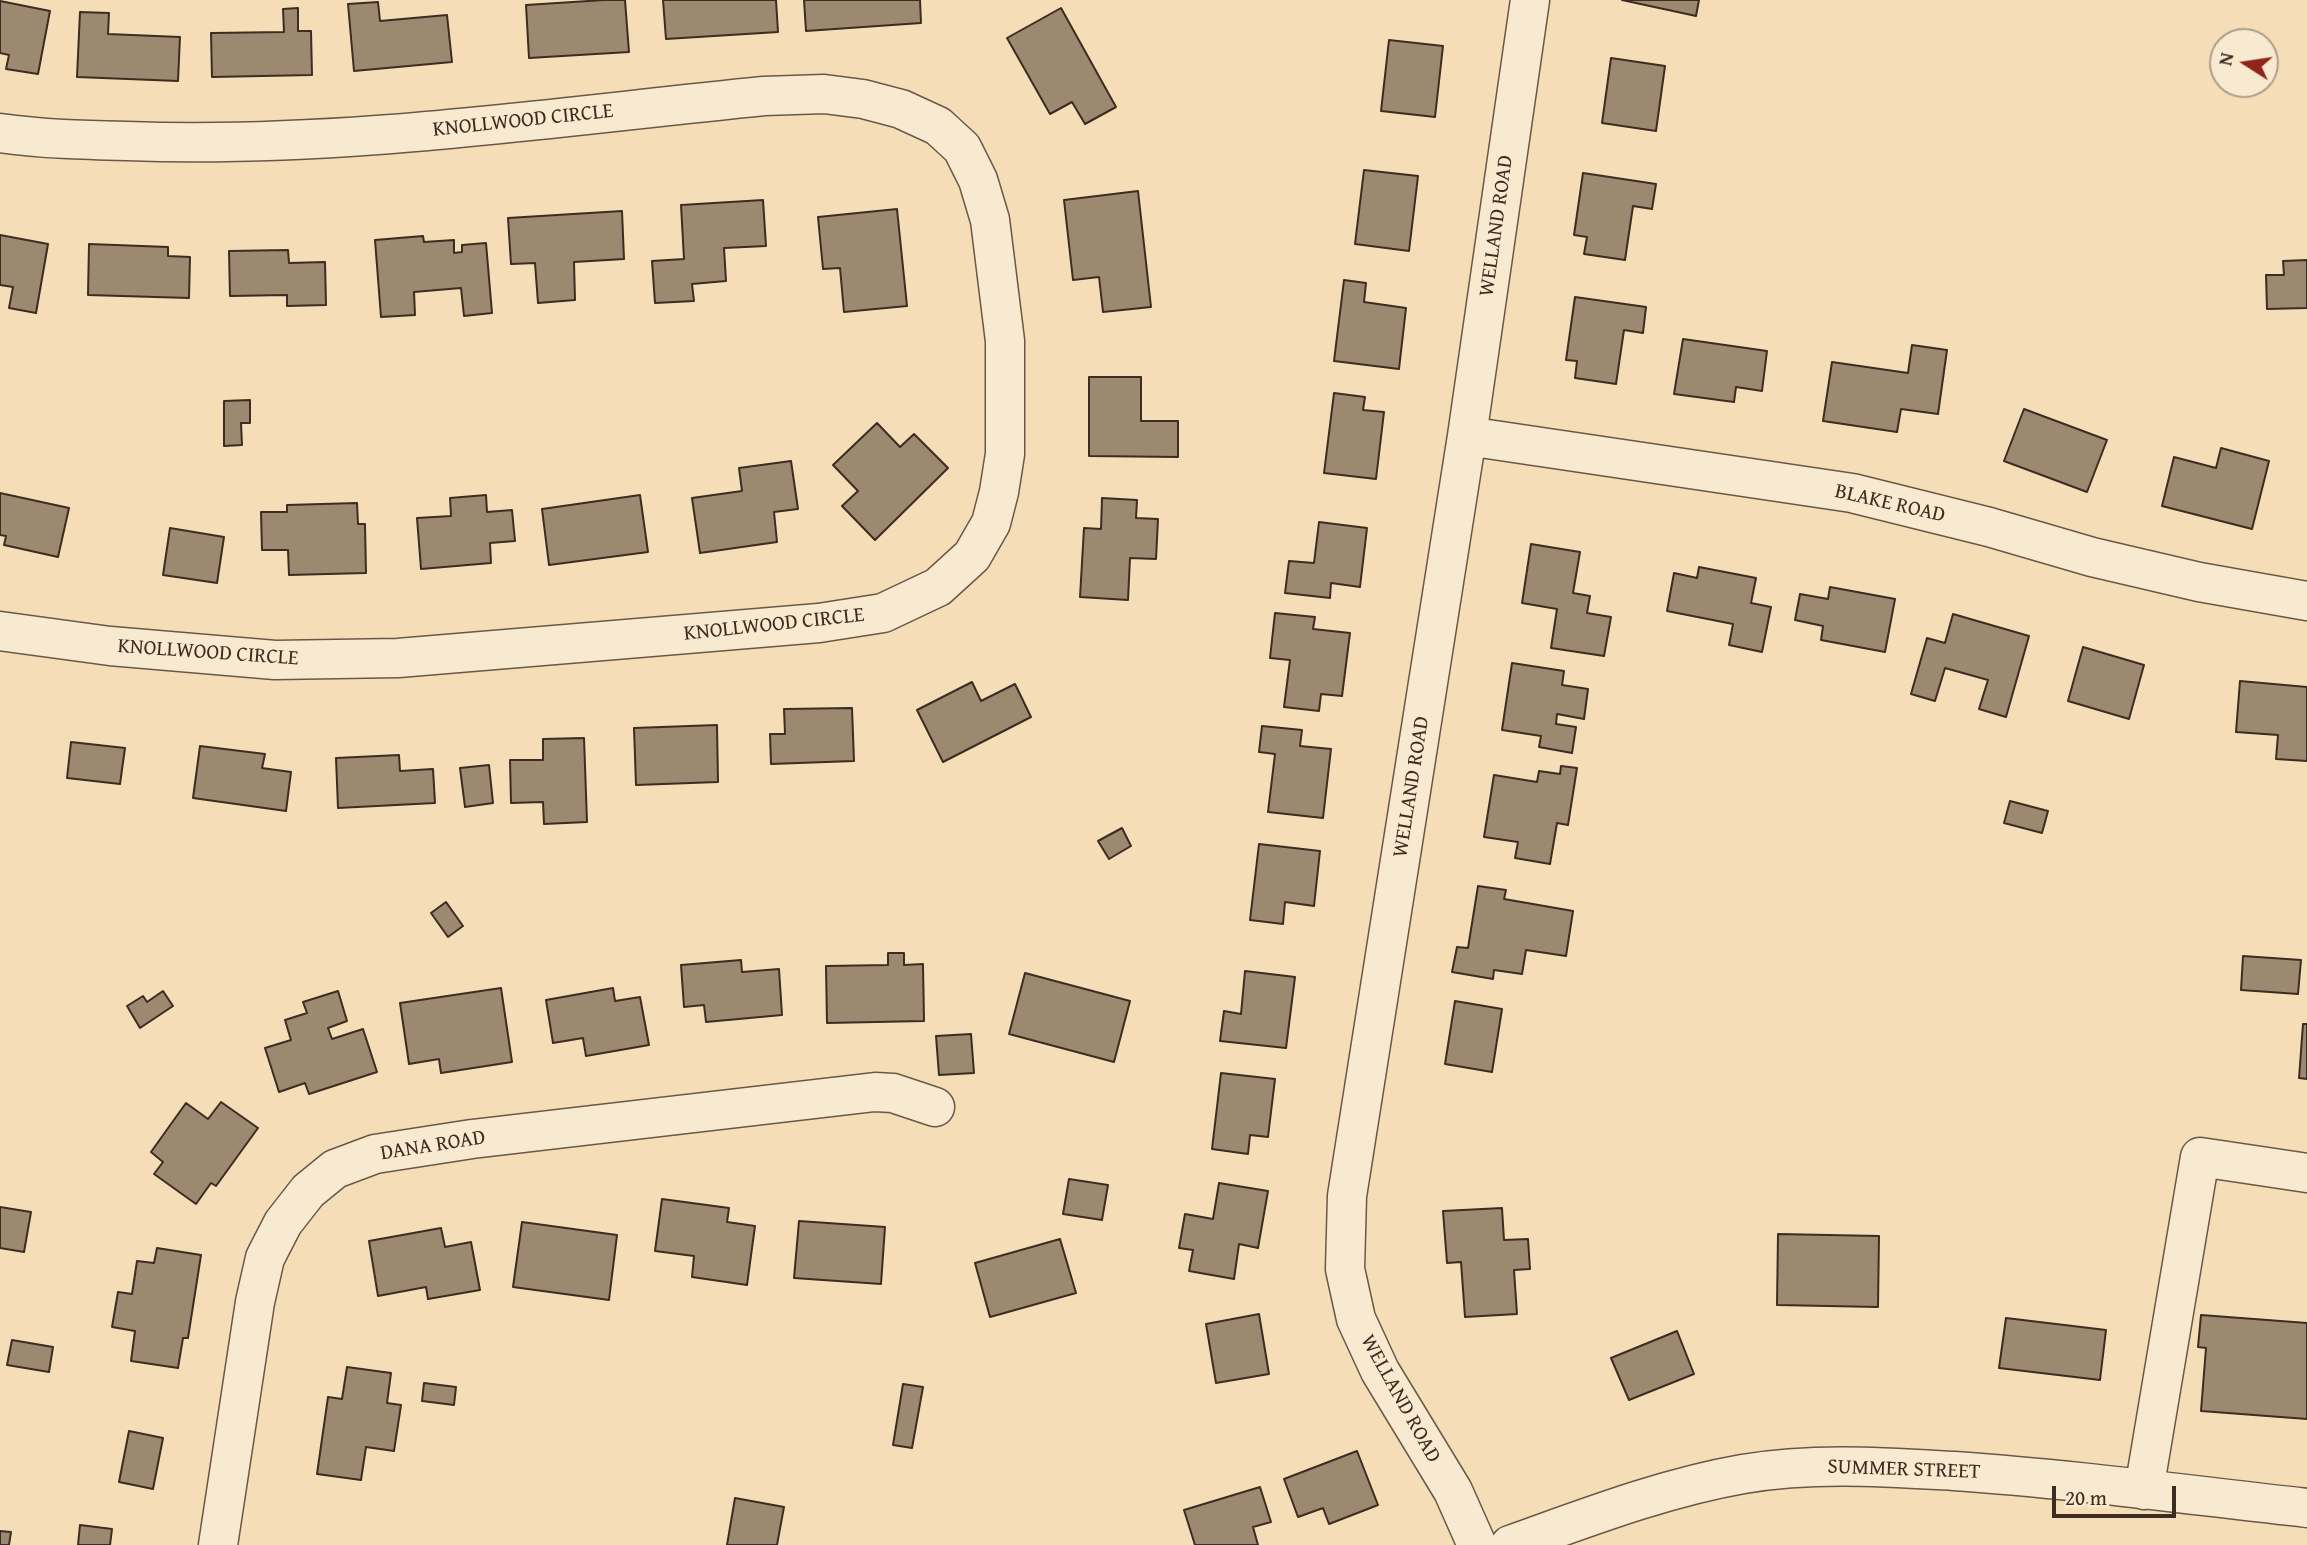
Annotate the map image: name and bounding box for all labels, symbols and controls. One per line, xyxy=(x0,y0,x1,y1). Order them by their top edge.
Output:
north arrow xyxy=(2209,28,2279,98)
text: N xyxy=(2210,50,2240,68)
street label: KNOLLWOOD CIRCLE xyxy=(432,99,614,143)
street label: WELLAND ROAD xyxy=(1475,154,1519,298)
street label: BLAKE ROAD xyxy=(1832,479,1948,529)
street label: KNOLLWOOD CIRCLE xyxy=(683,603,865,647)
street label: KNOLLWOOD CIRCLE xyxy=(117,634,299,672)
street label: WELLAND ROAD xyxy=(1388,715,1436,859)
street label: DANA ROAD xyxy=(379,1125,487,1167)
street label: WELLAND ROAD xyxy=(1354,1331,1446,1467)
street label: SUMMER STREET xyxy=(1827,1455,1981,1485)
scale bar xyxy=(2055,1472,2179,1516)
text: 20 m xyxy=(2065,1482,2107,1513)

